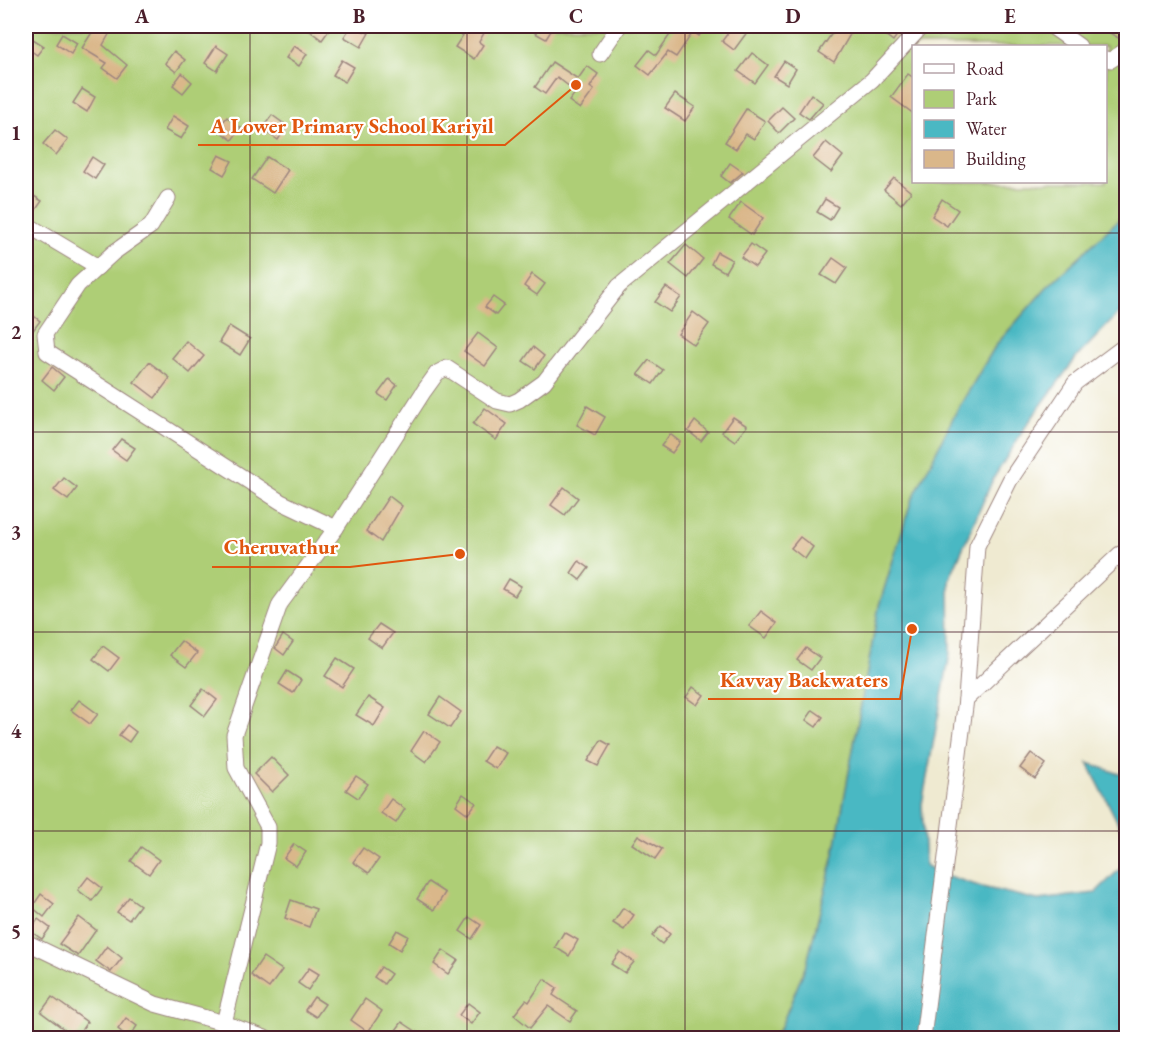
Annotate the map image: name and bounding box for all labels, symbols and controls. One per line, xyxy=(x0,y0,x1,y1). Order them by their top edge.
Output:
text: A xyxy=(134,3,150,29)
text: B xyxy=(353,3,365,29)
text: C xyxy=(569,3,583,29)
text: D xyxy=(785,3,801,29)
text: E xyxy=(1004,3,1016,29)
legend xyxy=(912,45,1107,183)
text: Road xyxy=(966,57,1005,80)
text: Park xyxy=(966,87,997,110)
callout: A Lower Primary School Kariyil xyxy=(198,106,505,145)
text: A Lower Primary School Kariyil xyxy=(209,112,494,139)
text: Water xyxy=(966,117,1007,140)
text: 1 xyxy=(11,120,21,146)
text: Building xyxy=(966,147,1026,170)
text: 2 xyxy=(11,319,22,345)
text: 3 xyxy=(11,519,21,545)
callout: Cheruvathur xyxy=(212,528,350,567)
text: Cheruvathur xyxy=(224,533,338,560)
callout: Kavvay Backwaters xyxy=(708,660,900,699)
text: Kavvay Backwaters xyxy=(720,666,888,693)
text: 4 xyxy=(11,718,22,744)
text: 5 xyxy=(11,918,21,944)

